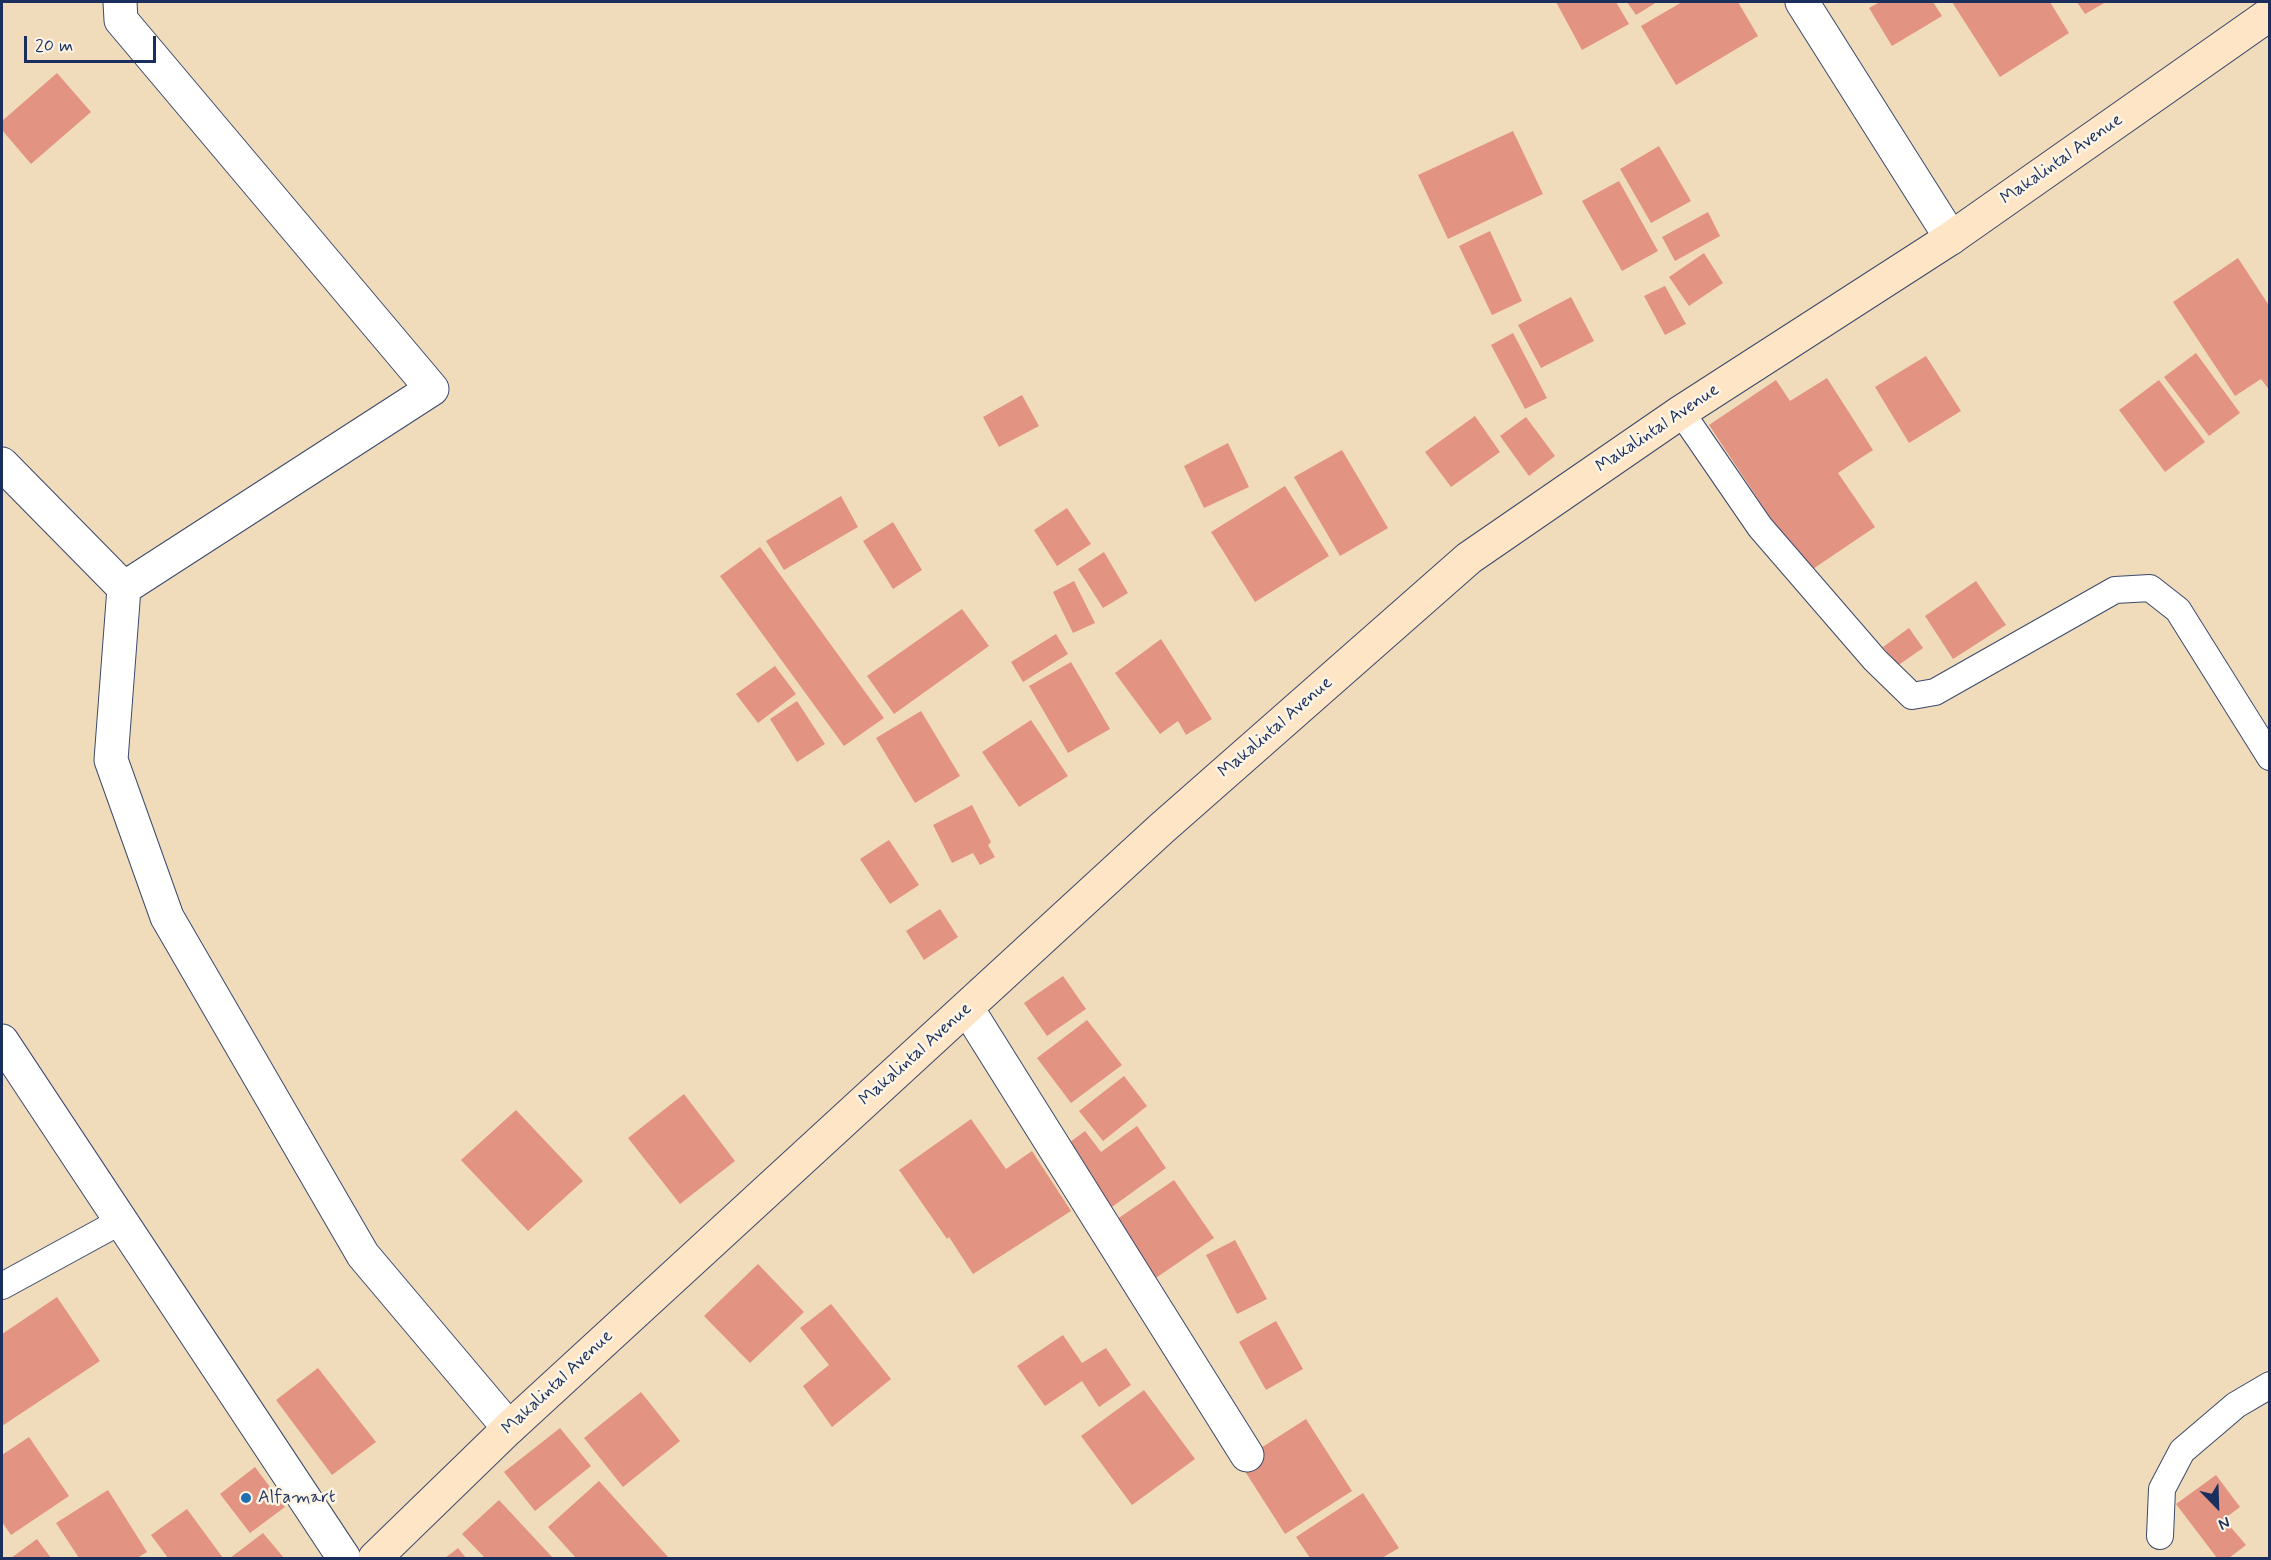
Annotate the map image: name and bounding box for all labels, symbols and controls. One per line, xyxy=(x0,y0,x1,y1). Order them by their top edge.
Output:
scale bar xyxy=(27,24,159,62)
text: 20 m xyxy=(35,34,73,58)
street label: Makalintal Avenue xyxy=(1997,110,2127,210)
street label: Makalintal Avenue xyxy=(1592,380,1724,478)
street label: Makalintal Avenue xyxy=(1215,673,1337,783)
street label: Makalintal Avenue xyxy=(855,999,977,1111)
street label: Makalintal Avenue xyxy=(498,1326,618,1440)
north arrow xyxy=(2187,1476,2247,1536)
place label: Alfamart xyxy=(258,1487,336,1509)
marker: Alfamart xyxy=(239,1491,253,1505)
text: N xyxy=(2215,1511,2233,1535)

